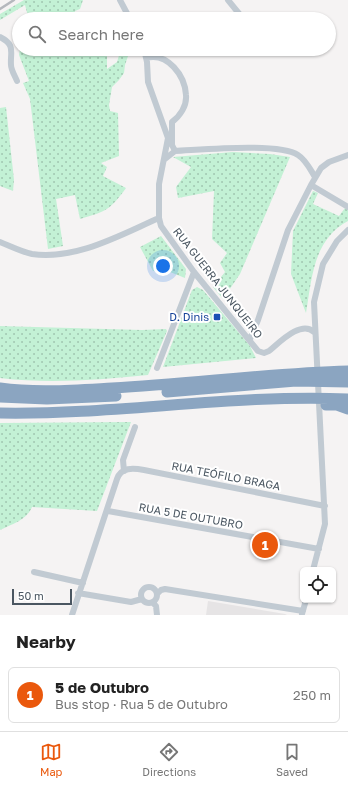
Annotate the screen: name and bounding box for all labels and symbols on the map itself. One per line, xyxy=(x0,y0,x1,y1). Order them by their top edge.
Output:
street label: RUA GUERRA JUNQUEIRO xyxy=(171,225,266,341)
your location xyxy=(153,256,173,276)
place label: D. Dinis xyxy=(169,310,209,323)
marker: D. Dinis xyxy=(212,312,222,322)
street label: RUA TEÓFILO BRAGA xyxy=(171,459,282,493)
street label: RUA 5 DE OUTUBRO xyxy=(138,500,244,531)
pin: 1 xyxy=(252,530,278,560)
scale bar xyxy=(12,587,72,606)

